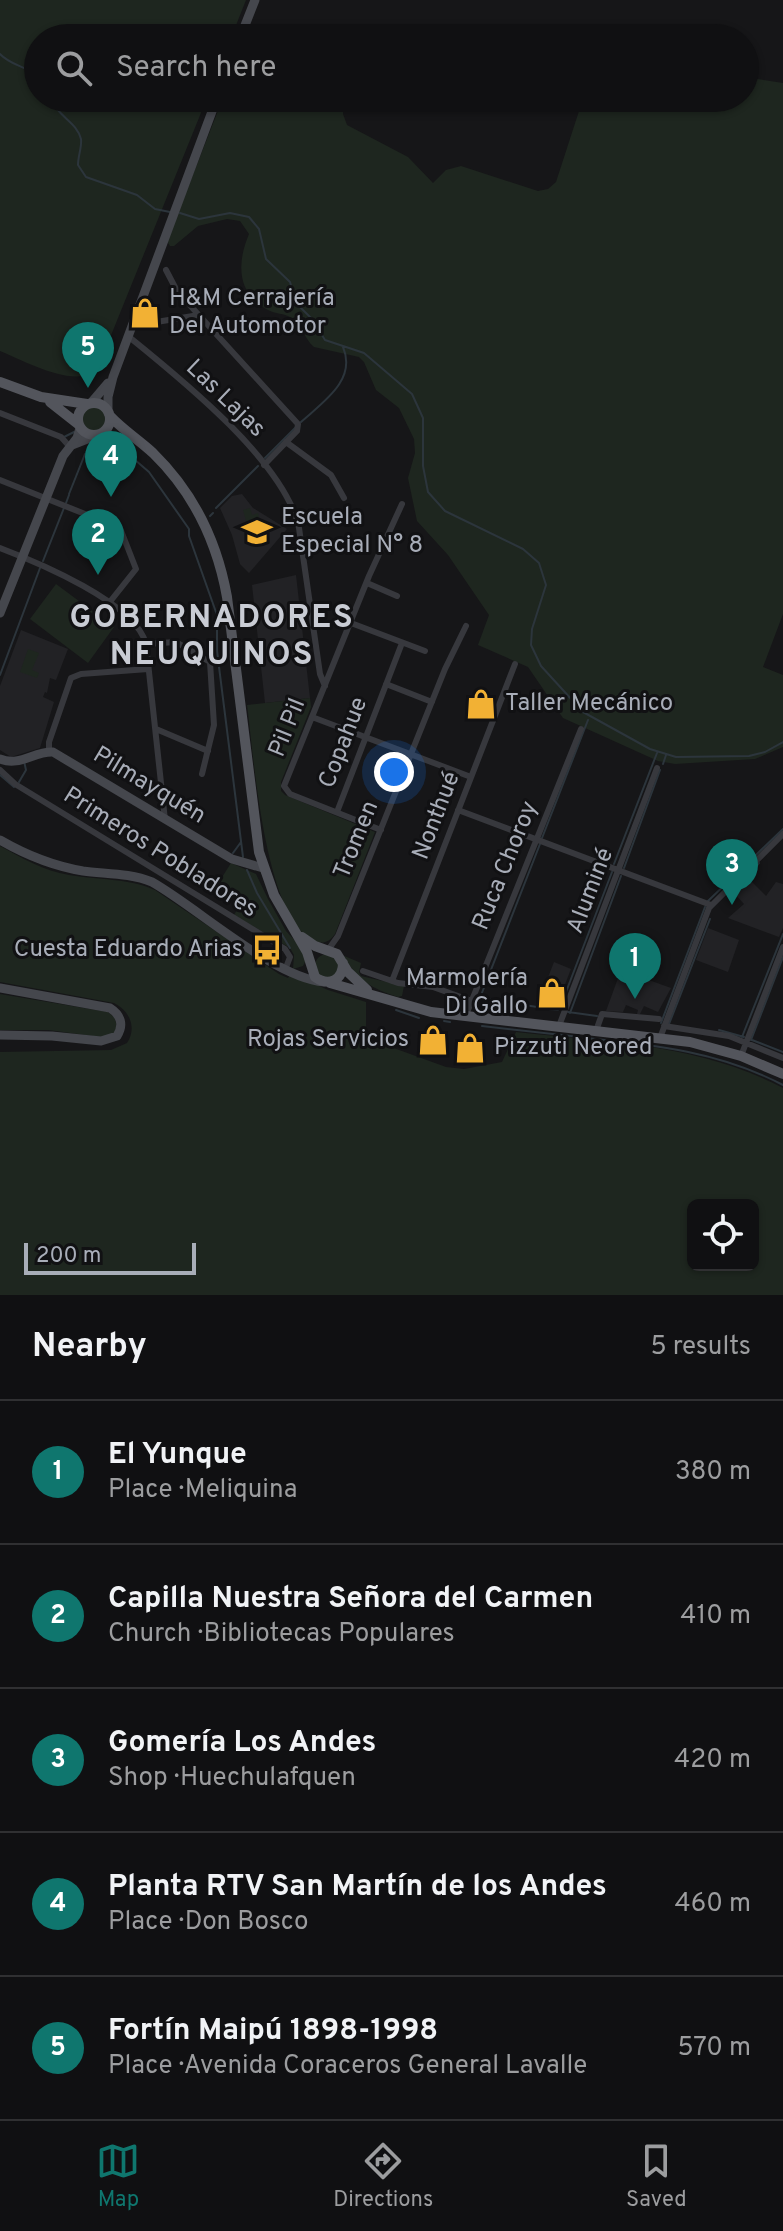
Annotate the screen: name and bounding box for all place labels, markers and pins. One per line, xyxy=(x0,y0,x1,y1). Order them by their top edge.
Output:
place label: H&M Cerrajería Del Automotor xyxy=(169,284,335,342)
shop icon: H&M Cerrajería Del Automotor xyxy=(128,296,162,330)
pin: 5 xyxy=(62,322,114,388)
pin: 4 xyxy=(85,431,137,497)
place label: Escuela Especial N° 8 xyxy=(281,503,423,561)
pin: 2 xyxy=(72,509,124,575)
school or university icon: Escuela Especial N° 8 xyxy=(240,515,274,549)
shop icon: Taller Mecánico xyxy=(464,687,498,721)
place label: Taller Mecánico xyxy=(505,689,673,719)
pin: 3 xyxy=(706,839,758,905)
bus stop icon: Cuesta Eduardo Arias xyxy=(250,933,284,967)
pin: 1 xyxy=(609,933,661,999)
place label: Cuesta Eduardo Arias xyxy=(14,935,243,965)
place label: Marmolería Di Gallo xyxy=(406,964,528,1022)
shop icon: Marmolería Di Gallo xyxy=(535,976,569,1010)
shop icon: Rojas Servicios xyxy=(416,1023,450,1057)
place label: Rojas Servicios xyxy=(247,1025,409,1055)
shop icon: Pizzuti Neored xyxy=(453,1031,487,1065)
place label: Pizzuti Neored xyxy=(494,1033,653,1063)

